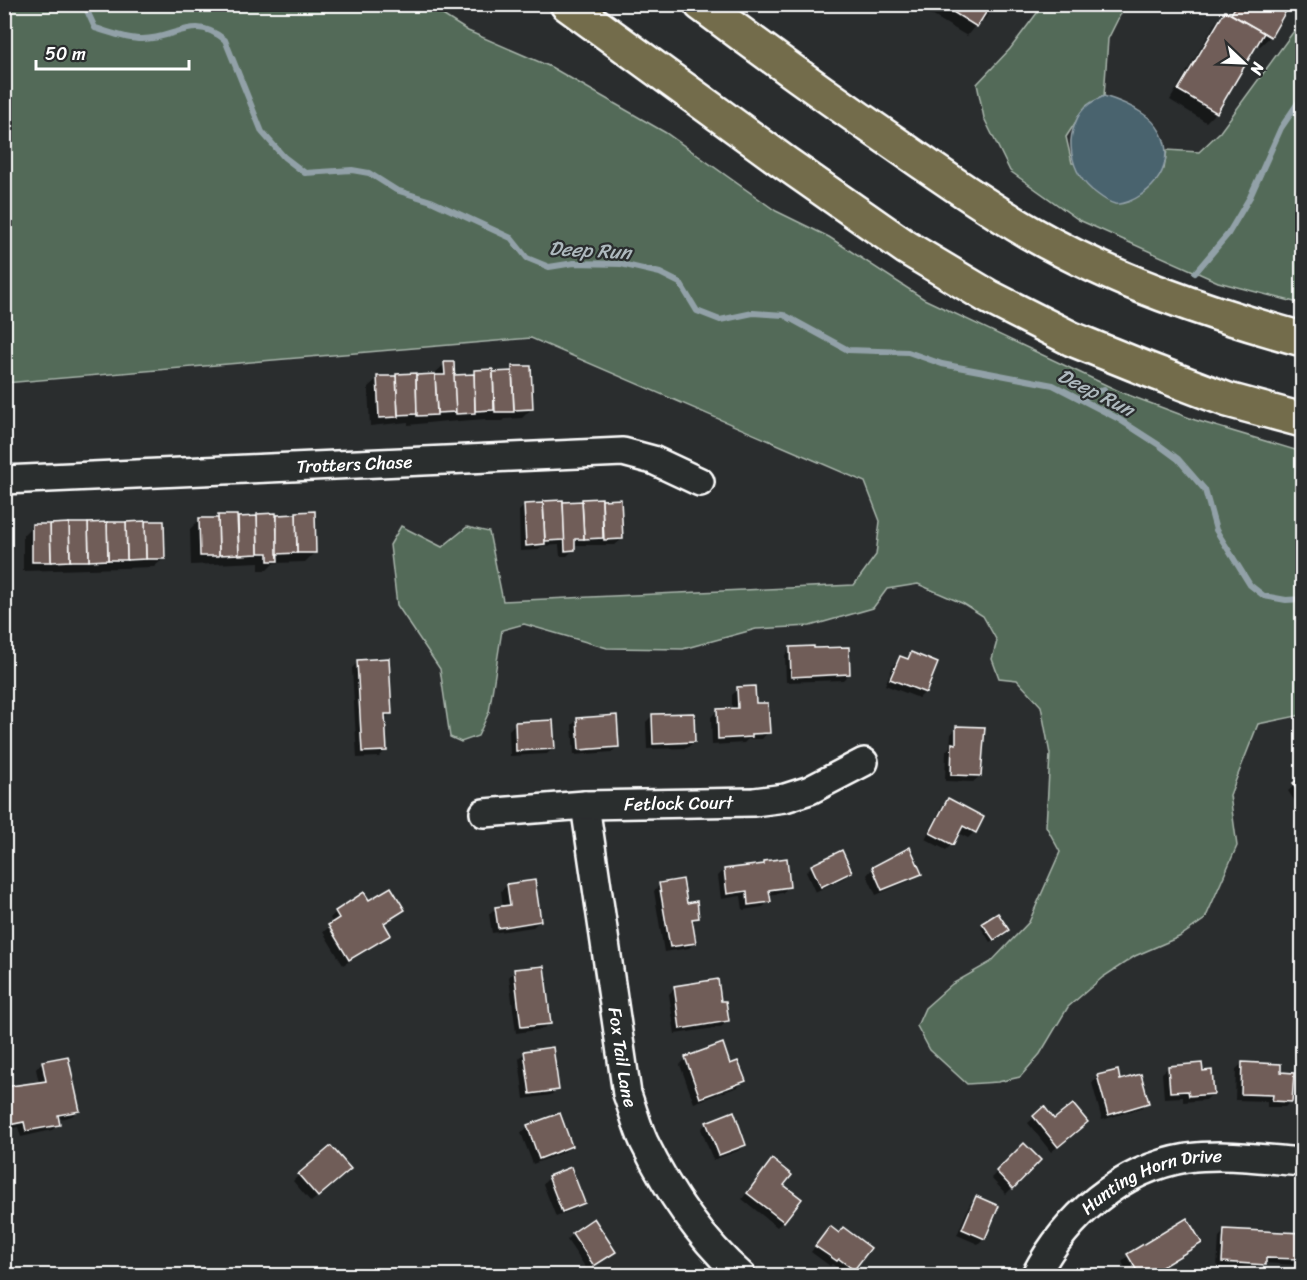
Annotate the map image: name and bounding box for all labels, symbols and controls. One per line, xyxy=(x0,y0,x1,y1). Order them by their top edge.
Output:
scale bar xyxy=(36,33,189,71)
north arrow xyxy=(1214,33,1274,93)
text: 50 m xyxy=(45,38,86,70)
text: N xyxy=(1241,57,1273,80)
water label: Deep Run xyxy=(548,231,634,270)
water label: Deep Run xyxy=(1051,358,1142,428)
street label: Trotters Chase xyxy=(296,446,413,483)
street label: Fetlock Court xyxy=(624,786,734,820)
street label: Fox Tail Lane xyxy=(599,1005,647,1112)
street label: Hunting Horn Drive xyxy=(1073,1140,1222,1223)

